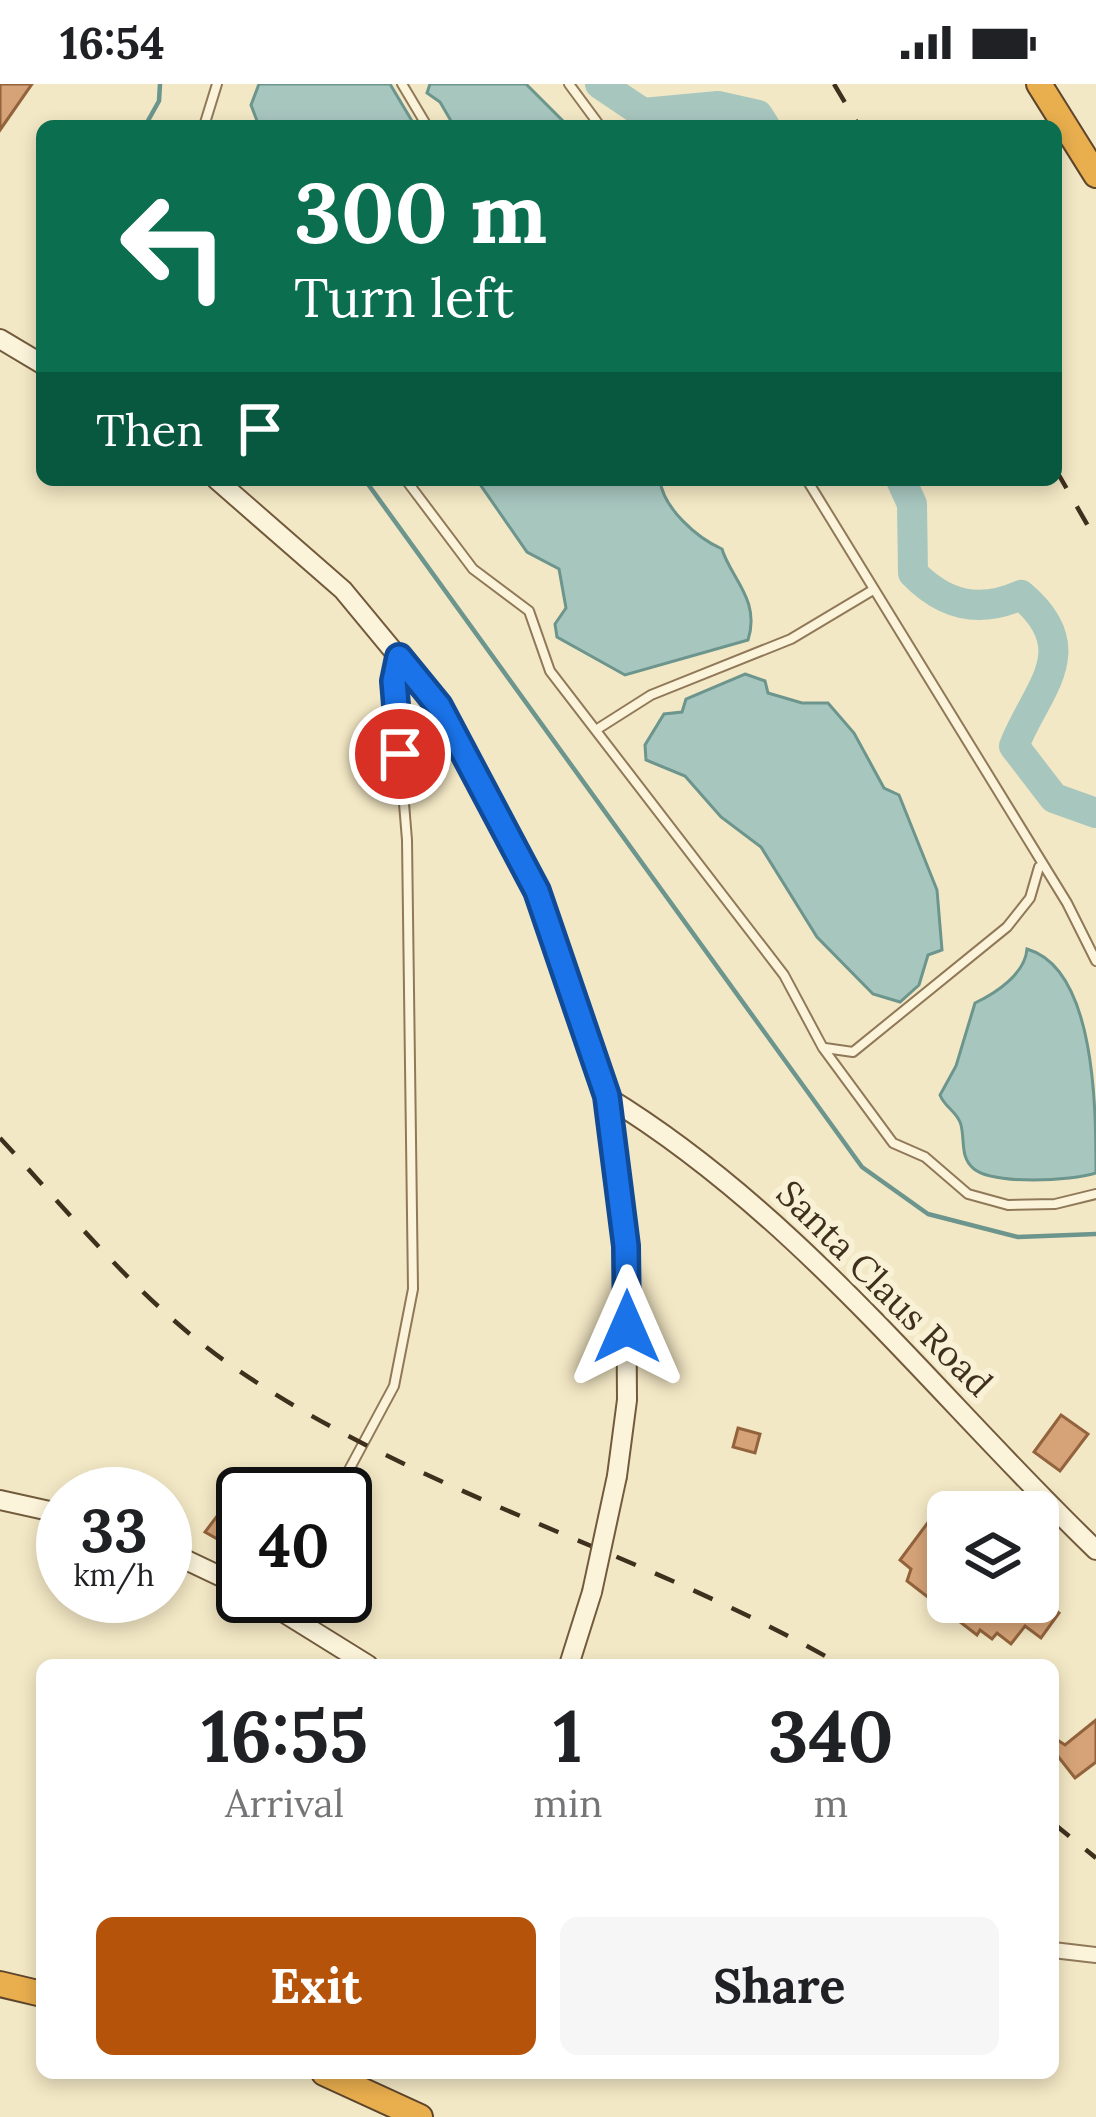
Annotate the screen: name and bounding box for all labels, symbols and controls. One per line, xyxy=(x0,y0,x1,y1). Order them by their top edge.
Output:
text: 16:54 xyxy=(60,14,165,71)
text: 300 m xyxy=(294,158,547,266)
icon: left xyxy=(96,168,252,324)
text: Turn left xyxy=(294,263,514,332)
icon: arrive xyxy=(227,396,293,462)
text: Then xyxy=(96,401,203,458)
pin xyxy=(349,703,451,805)
icon: arrive xyxy=(367,721,433,787)
street label: Santa Claus Road xyxy=(767,1170,1003,1406)
position arrow xyxy=(564,1264,690,1390)
speed limit sign: 40 xyxy=(216,1467,372,1623)
map controls xyxy=(927,1491,1059,1623)
button: layers xyxy=(927,1491,1059,1623)
text: 33 xyxy=(80,1492,148,1568)
text: km/h xyxy=(73,1556,155,1594)
text: 16:55 xyxy=(201,1690,368,1782)
text: 1 xyxy=(553,1690,583,1782)
text: 340 xyxy=(768,1690,894,1782)
text: Arrival xyxy=(225,1778,344,1828)
text: min xyxy=(533,1778,603,1828)
text: m xyxy=(813,1778,848,1828)
button: Exit xyxy=(96,1917,536,2055)
button: Share xyxy=(560,1917,999,2055)

